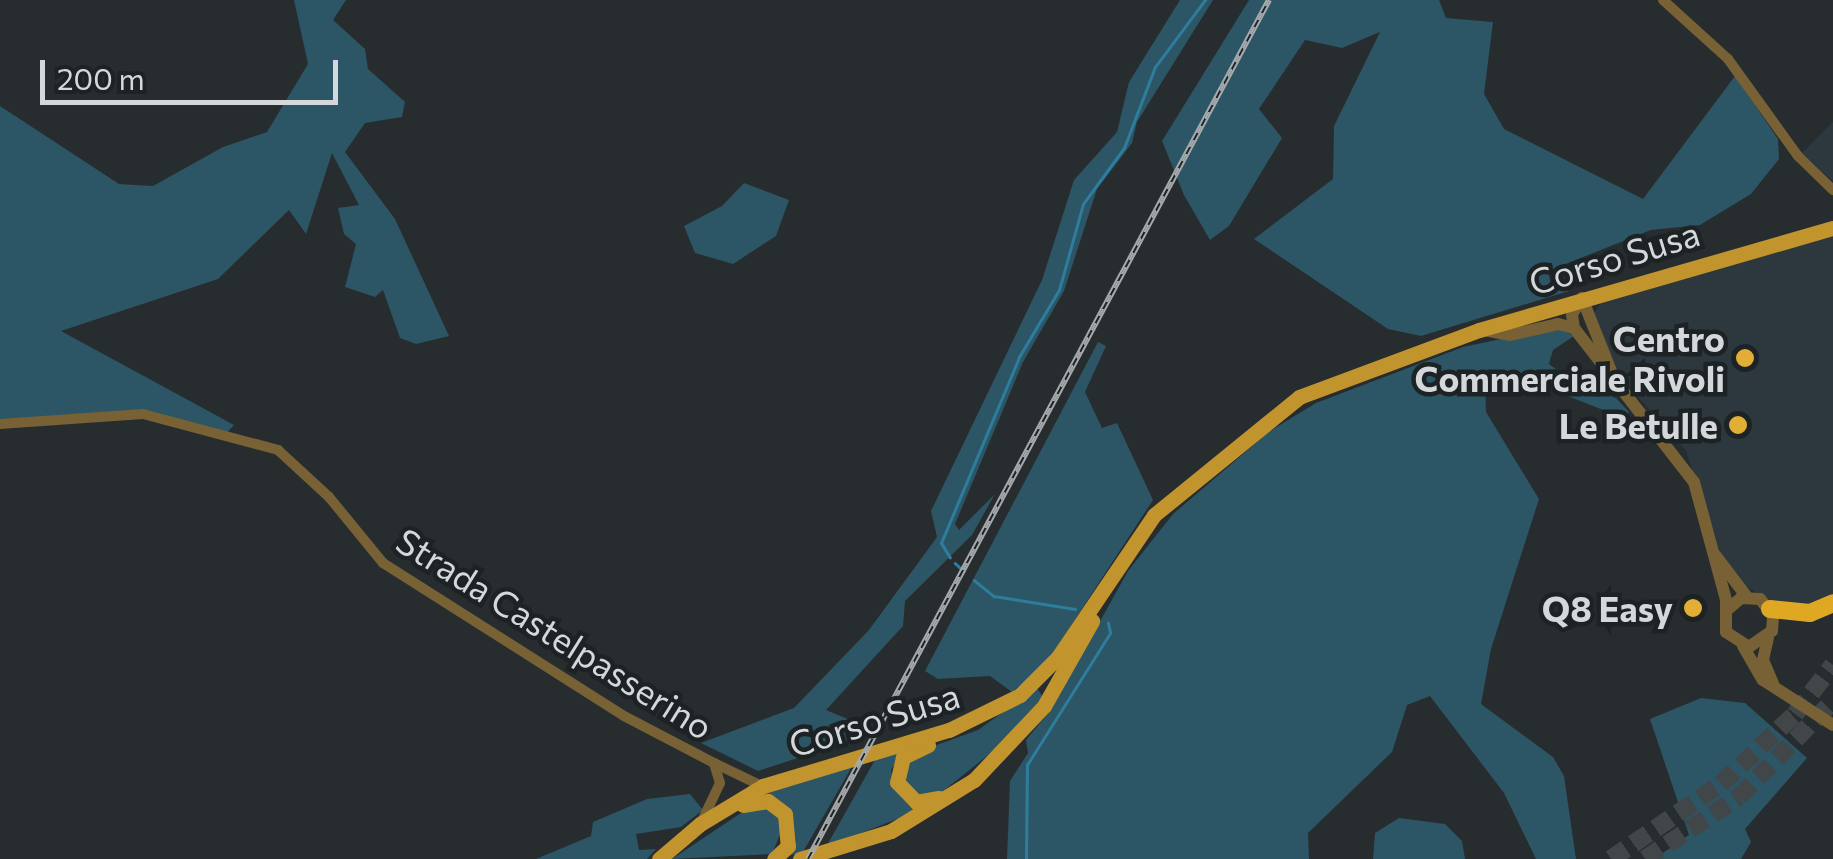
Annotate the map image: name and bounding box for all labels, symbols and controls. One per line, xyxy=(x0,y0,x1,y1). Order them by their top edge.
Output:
scale bar xyxy=(45,40,342,102)
text: 200 m xyxy=(57,59,145,96)
street label: Corso Susa xyxy=(1524,211,1704,303)
place label: Centro Commerciale Rivoli xyxy=(1414,317,1725,399)
marker: Centro Commerciale Rivoli xyxy=(1734,347,1756,369)
place label: Le Betulle xyxy=(1559,404,1718,446)
marker: Le Betulle xyxy=(1727,414,1749,436)
street label: Strada Castelpasserino xyxy=(389,519,721,747)
place label: Q8 Easy xyxy=(1542,587,1673,629)
marker: Q8 Easy xyxy=(1682,597,1704,619)
street label: Corso Susa xyxy=(784,673,964,765)

